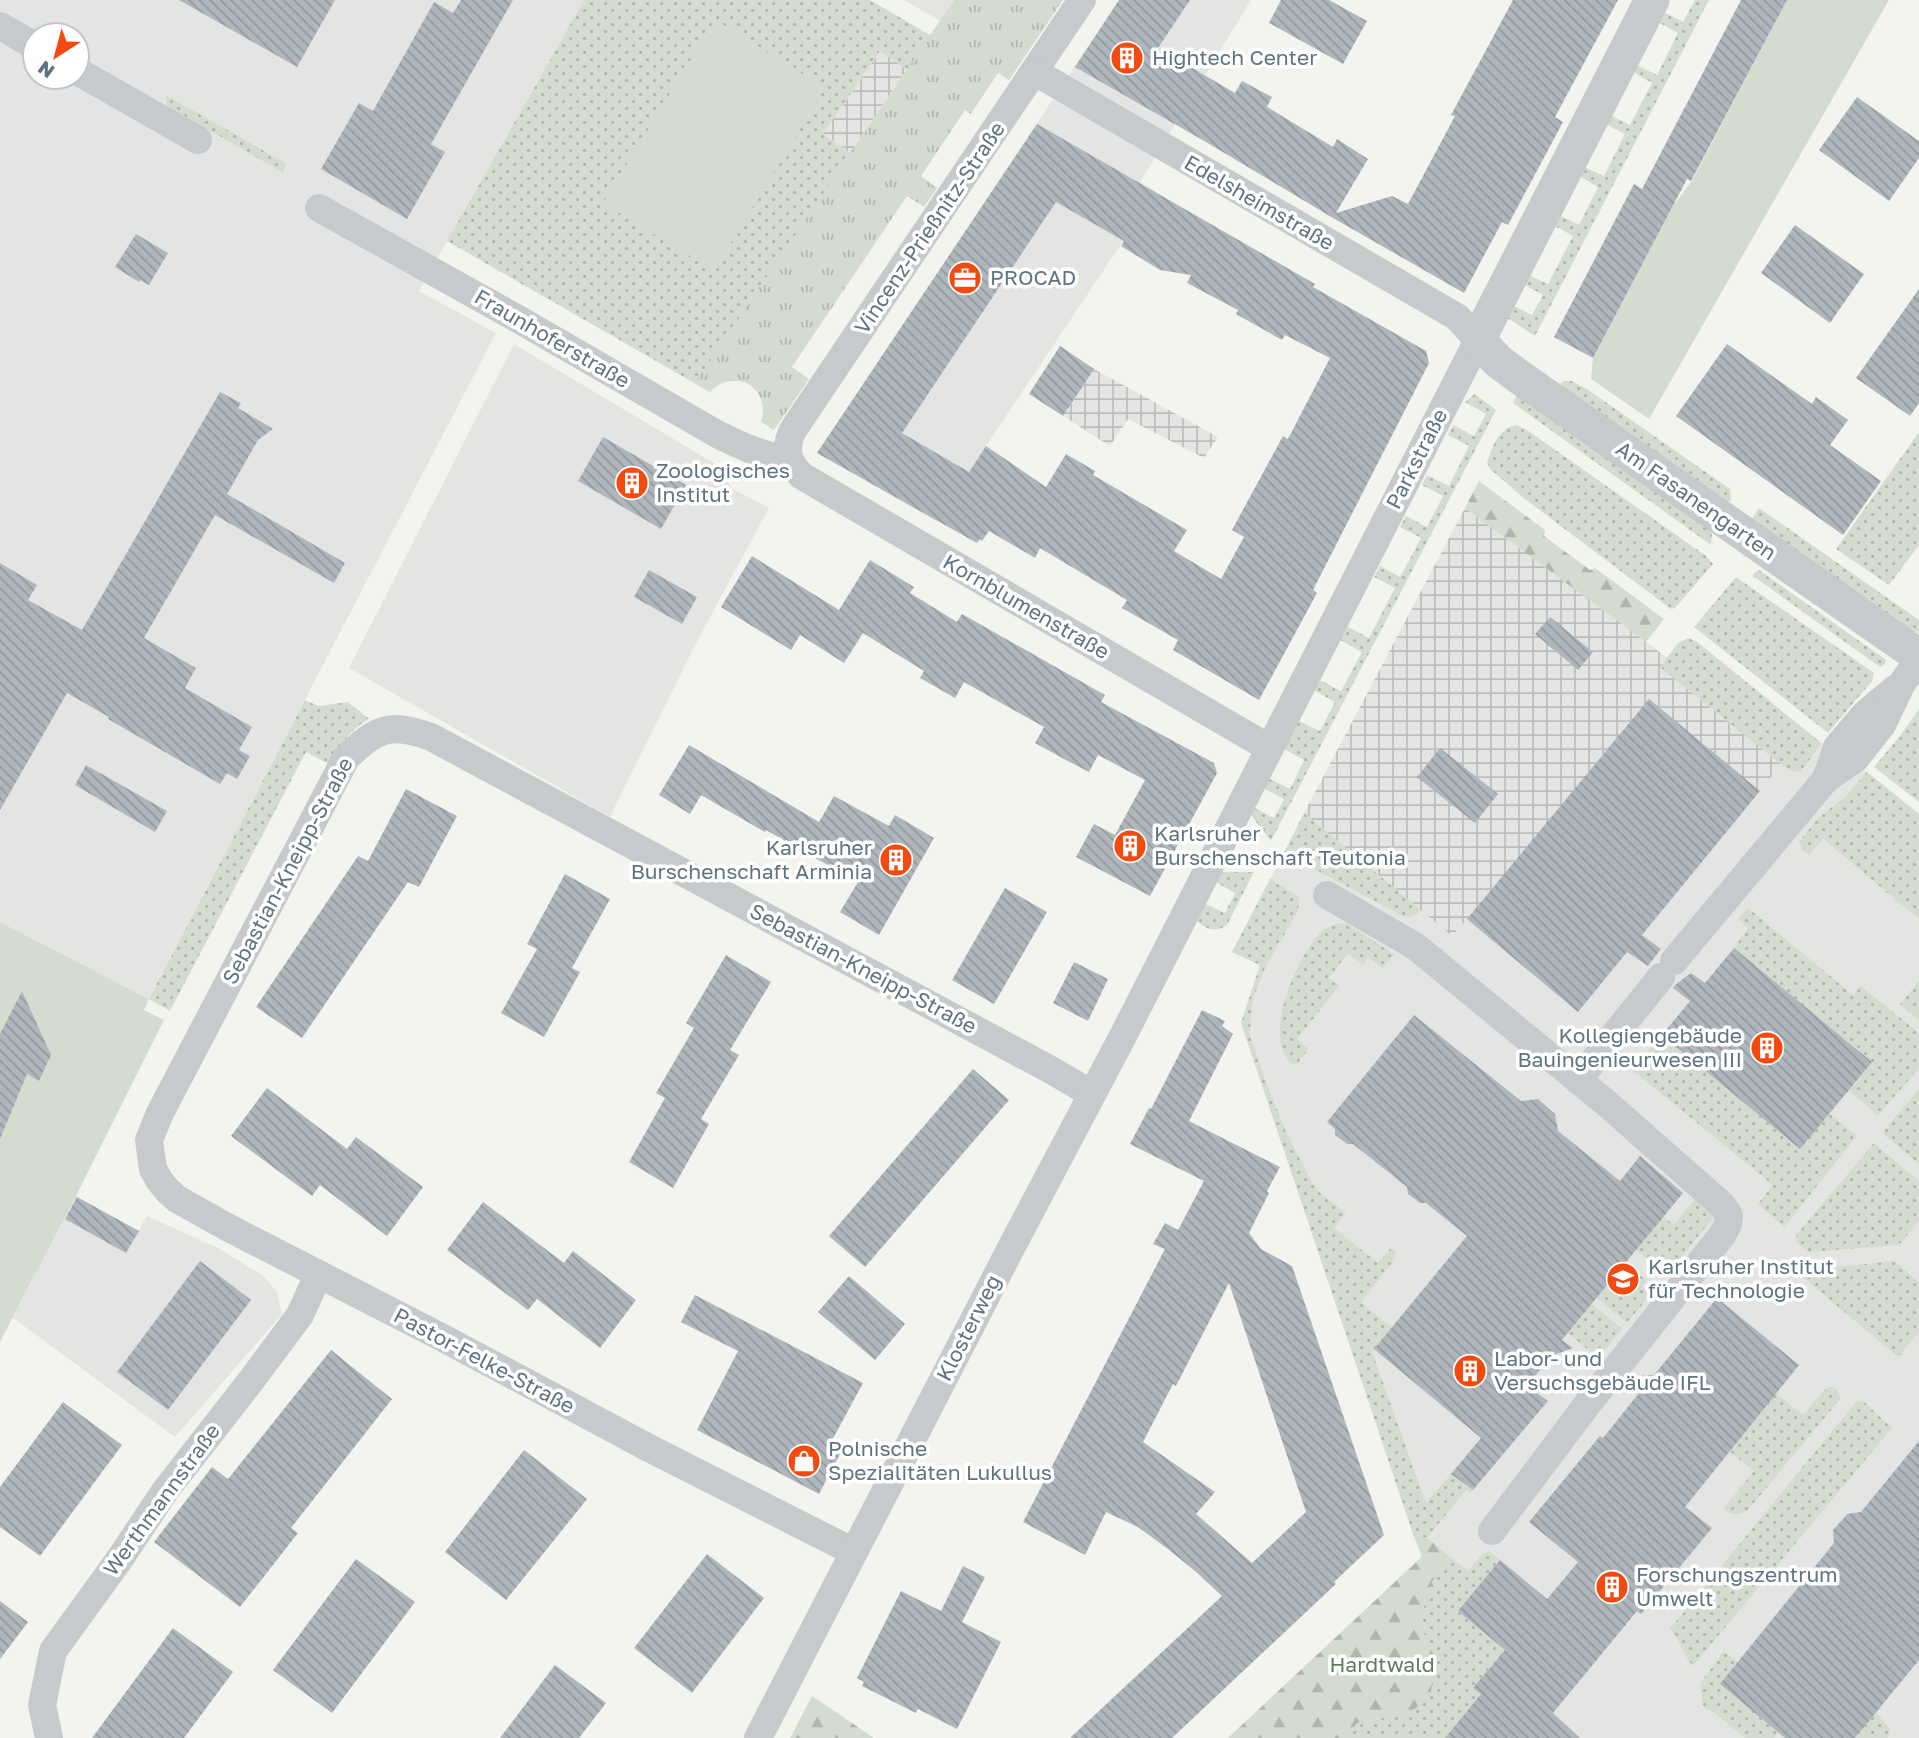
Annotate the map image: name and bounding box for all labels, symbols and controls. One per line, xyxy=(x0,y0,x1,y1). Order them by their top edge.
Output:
north arrow xyxy=(21,21,91,91)
building icon: Hightech Center xyxy=(1108,39,1146,77)
place label: Hightech Center xyxy=(1152,44,1317,70)
text: N xyxy=(33,57,58,84)
street label: Vincenz-Prießnitz-Straße xyxy=(848,116,1010,339)
street label: Edelsheimstraße xyxy=(1180,149,1339,256)
office icon: PROCAD xyxy=(946,259,984,297)
place label: PROCAD xyxy=(990,264,1076,290)
street label: Fraunhoferstraße xyxy=(470,283,635,393)
street label: Parkstraße xyxy=(1380,404,1452,513)
street label: Am Fasanengarten xyxy=(1611,435,1782,565)
place label: Zoologisches Institut xyxy=(656,457,790,507)
building icon: Zoologisches Institut xyxy=(613,464,651,502)
street label: Kornblumenstraße xyxy=(939,548,1114,664)
street label: Sebastian-Kneipp-Straße xyxy=(216,753,358,988)
place label: Karlsruher Burschenschaft Teutonia xyxy=(1154,820,1406,870)
building icon: Karlsruher Burschenschaft Teutonia xyxy=(1111,827,1149,865)
place label: Karlsruher Burschenschaft Arminia xyxy=(631,834,872,884)
building icon: Karlsruher Burschenschaft Arminia xyxy=(877,841,915,879)
street label: Sebastian-Kneipp-Straße xyxy=(746,897,981,1039)
place label: Kollegiengebäude Bauingenieurwesen III xyxy=(1517,1022,1742,1072)
building icon: Kollegiengebäude Bauingenieurwesen III xyxy=(1748,1029,1786,1067)
place label: Karlsruher Institut für Technologie xyxy=(1648,1253,1834,1303)
school or university icon: Karlsruher Institut für Technologie xyxy=(1604,1260,1642,1298)
street label: Klosterweg xyxy=(930,1270,1006,1385)
street label: Pastor-Felke-Straße xyxy=(390,1301,579,1419)
place label: Labor- und Versuchsgebäude IFL xyxy=(1494,1345,1711,1395)
building icon: Labor- und Versuchsgebäude IFL xyxy=(1451,1352,1489,1390)
street label: Werthmannstraße xyxy=(97,1418,225,1580)
place label: Polnische Spezialitäten Lukullus xyxy=(828,1435,1052,1485)
shop icon: Polnische Spezialitäten Lukullus xyxy=(785,1442,823,1480)
place label: Forschungszentrum Umwelt xyxy=(1636,1561,1838,1611)
building icon: Forschungszentrum Umwelt xyxy=(1593,1568,1631,1606)
park label: Hardtwald xyxy=(1329,1651,1435,1677)

